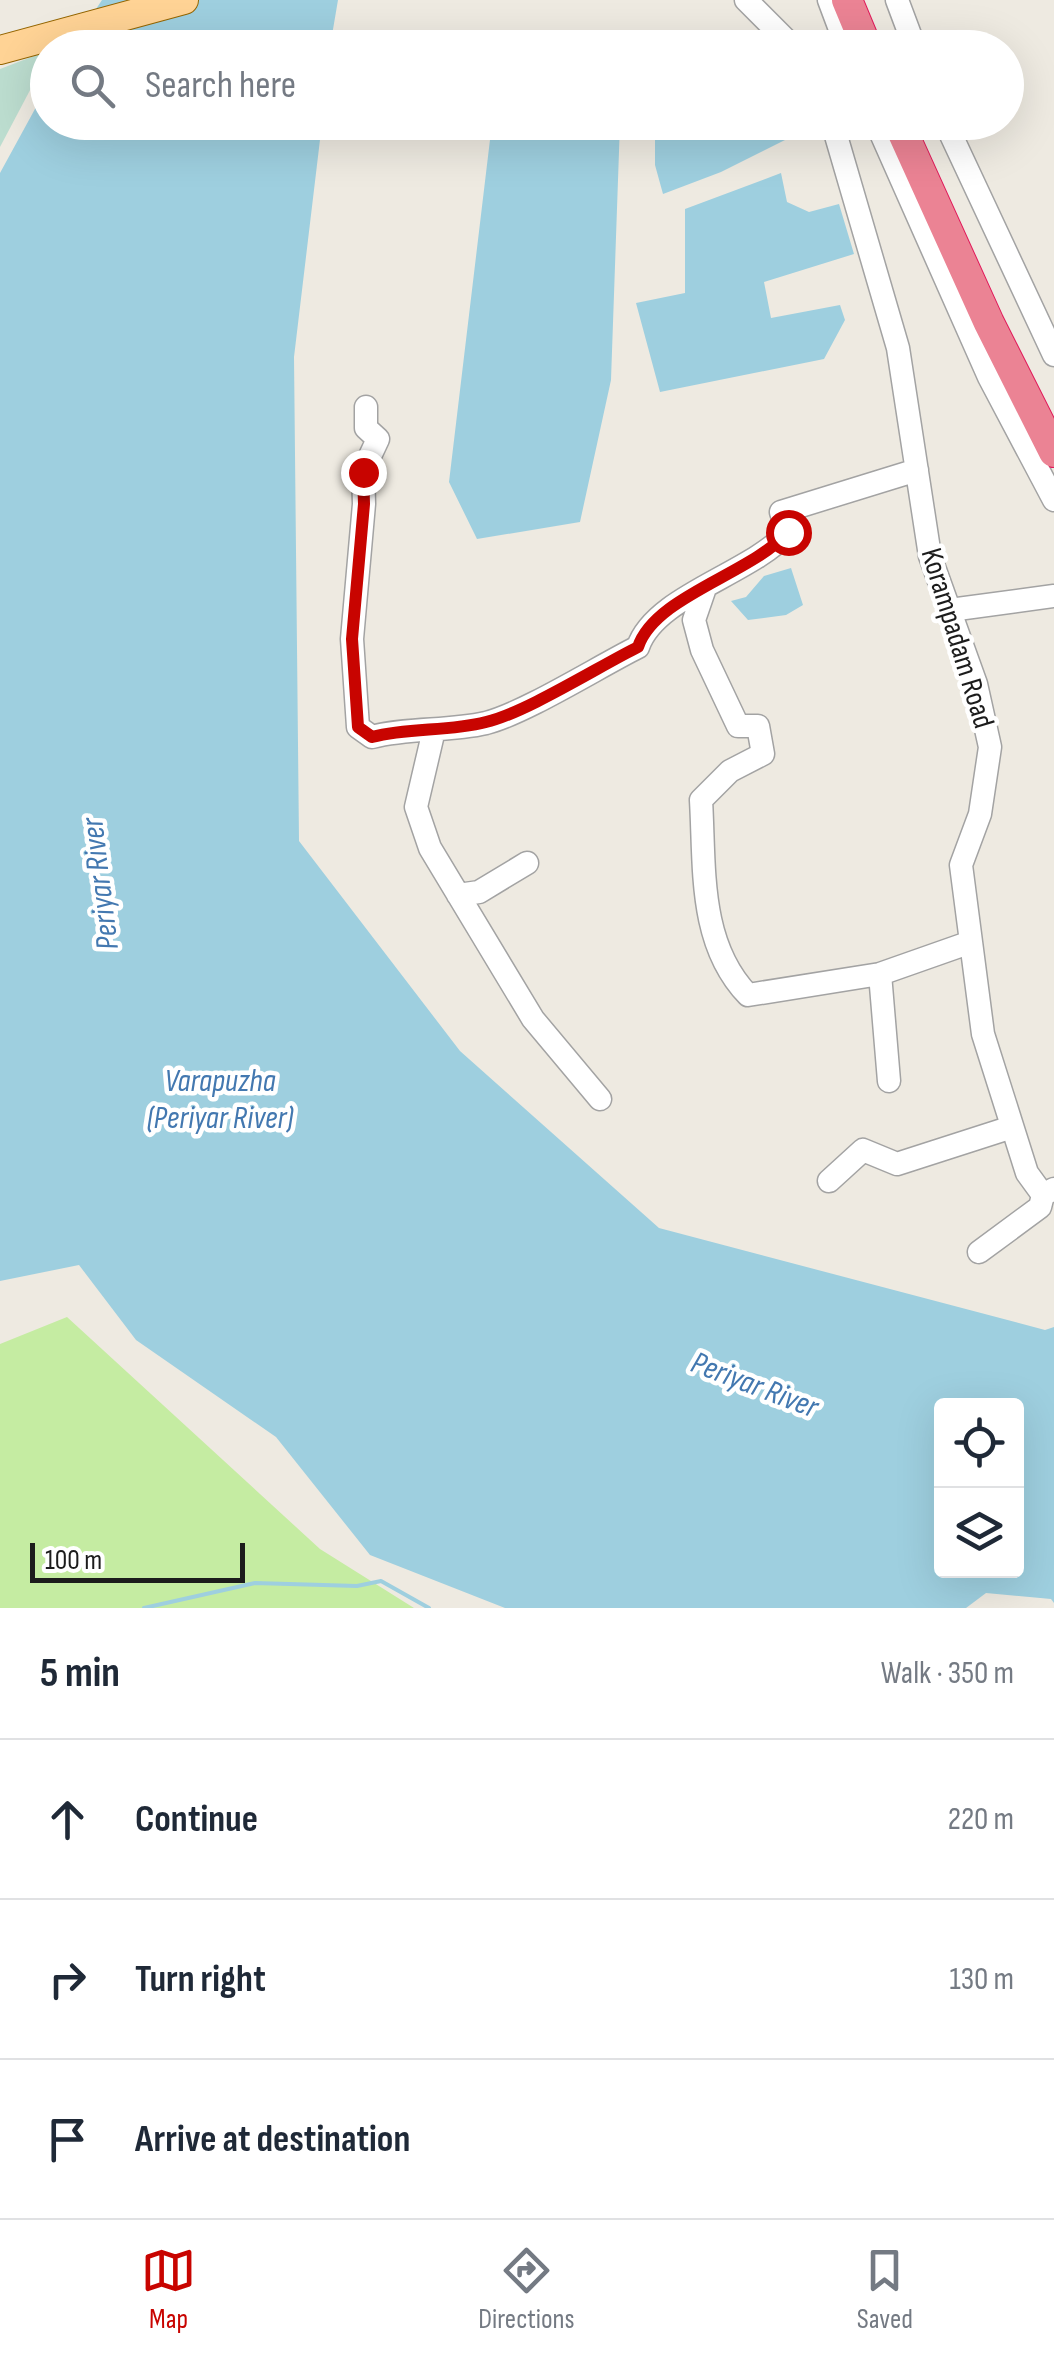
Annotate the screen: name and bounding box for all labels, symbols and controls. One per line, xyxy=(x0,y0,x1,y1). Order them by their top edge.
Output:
search box xyxy=(30,30,1024,140)
icon: search xyxy=(65,58,120,113)
text: Search here xyxy=(145,63,296,108)
route end xyxy=(341,450,387,496)
route start xyxy=(766,510,812,556)
street label: Korampadam Road xyxy=(913,544,1002,733)
water label: Periyar River xyxy=(73,815,128,952)
water label: Varapuzha (Periyar River) xyxy=(147,1062,293,1138)
water label: Periyar River xyxy=(685,1343,824,1428)
map controls xyxy=(934,1398,1024,1578)
button: locate xyxy=(934,1398,1024,1488)
button: layers xyxy=(934,1488,1024,1578)
scale bar xyxy=(30,1538,245,1582)
text: 100 m xyxy=(45,1544,102,1577)
text: 5 min xyxy=(40,1648,120,1699)
text: Walk · 350 m xyxy=(881,1654,1014,1693)
icon: ahead xyxy=(40,1792,95,1847)
text: Continue xyxy=(135,1797,258,1842)
text: 220 m xyxy=(948,1800,1014,1839)
icon: right xyxy=(40,1952,95,2007)
text: Turn right xyxy=(135,1957,266,2002)
text: 130 m xyxy=(949,1960,1014,1999)
icon: arrive xyxy=(40,2112,95,2167)
text: Arrive at destination xyxy=(135,2117,410,2162)
tab: Map xyxy=(141,2243,196,2336)
tab: Directions xyxy=(478,2243,575,2336)
tab: Saved xyxy=(857,2243,913,2336)

